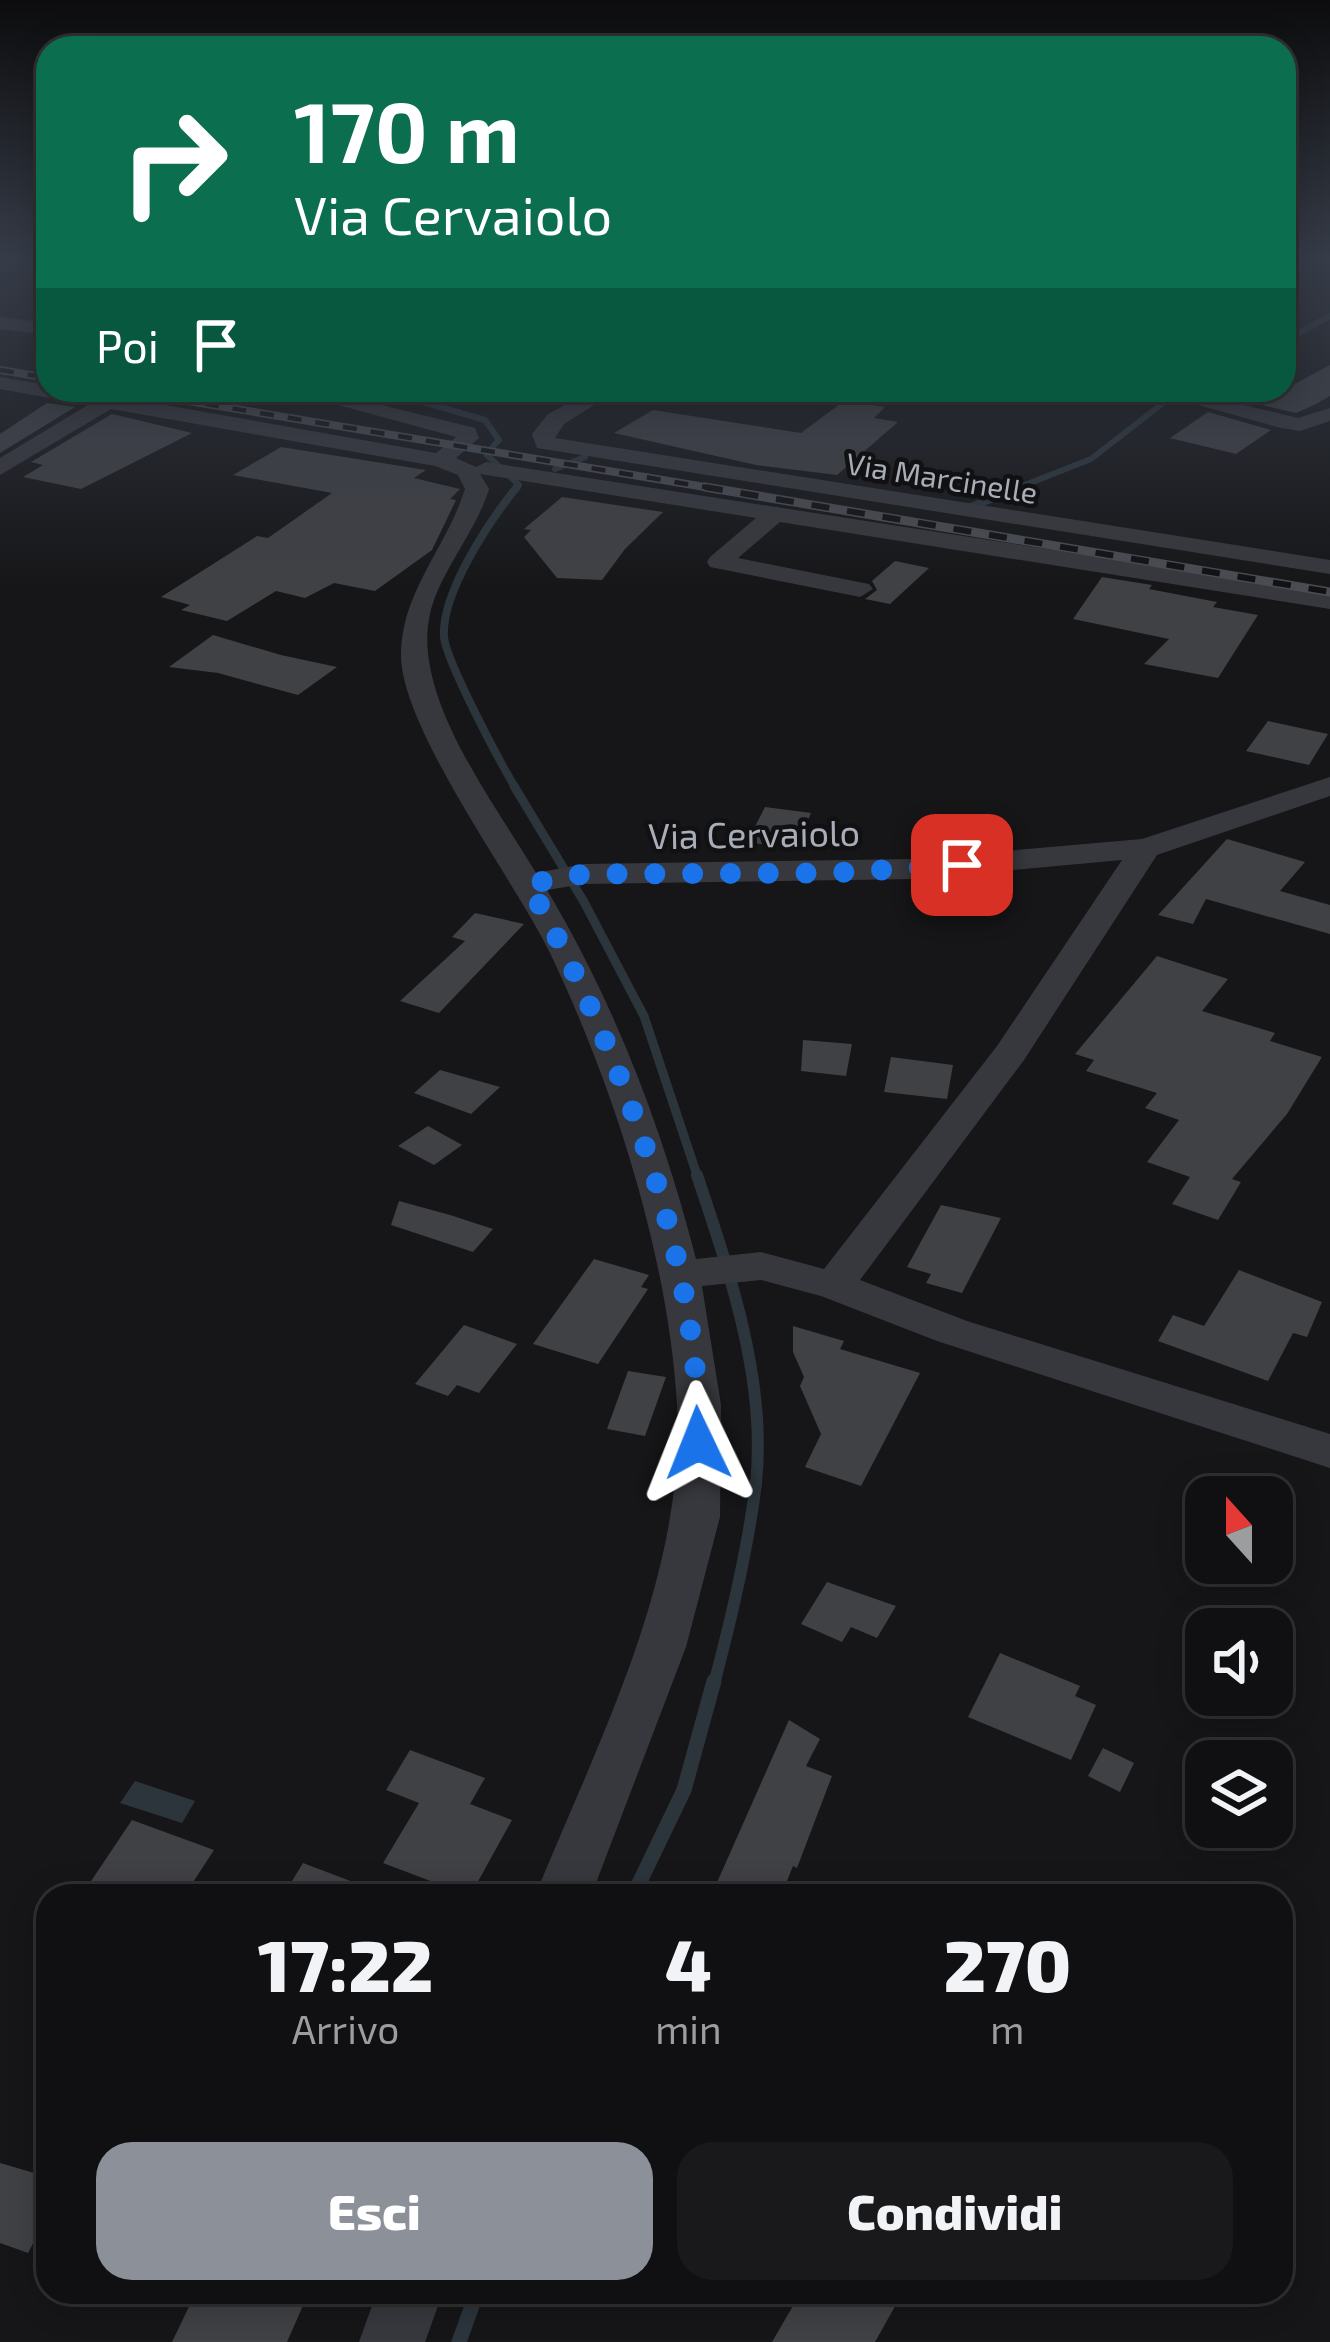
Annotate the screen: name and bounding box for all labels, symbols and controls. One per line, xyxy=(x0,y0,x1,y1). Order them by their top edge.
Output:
text: 170 m xyxy=(294,79,520,180)
icon: right xyxy=(96,84,252,240)
text: Via Cervaiolo xyxy=(294,181,612,246)
icon: arrive xyxy=(183,312,249,378)
text: Poi xyxy=(96,318,159,372)
street label: Via Marcinelle xyxy=(844,444,1040,510)
street label: Via Cervaiolo xyxy=(648,810,860,856)
pin xyxy=(911,814,1013,916)
icon: arrive xyxy=(929,832,995,898)
position arrow xyxy=(635,1380,761,1506)
north arrow xyxy=(1185,1476,1293,1584)
map controls xyxy=(1185,1476,1293,1848)
button: sound xyxy=(1185,1608,1293,1716)
button: layers xyxy=(1185,1740,1293,1848)
text: 17:22 xyxy=(258,1920,433,2006)
text: 4 xyxy=(665,1920,712,2006)
text: 270 xyxy=(944,1920,1071,2006)
text: Arrivo xyxy=(292,2005,399,2052)
text: min xyxy=(655,2005,722,2052)
text: m xyxy=(990,2005,1024,2052)
button: Esci xyxy=(96,2142,653,2280)
button: Condividi xyxy=(677,2142,1233,2280)

